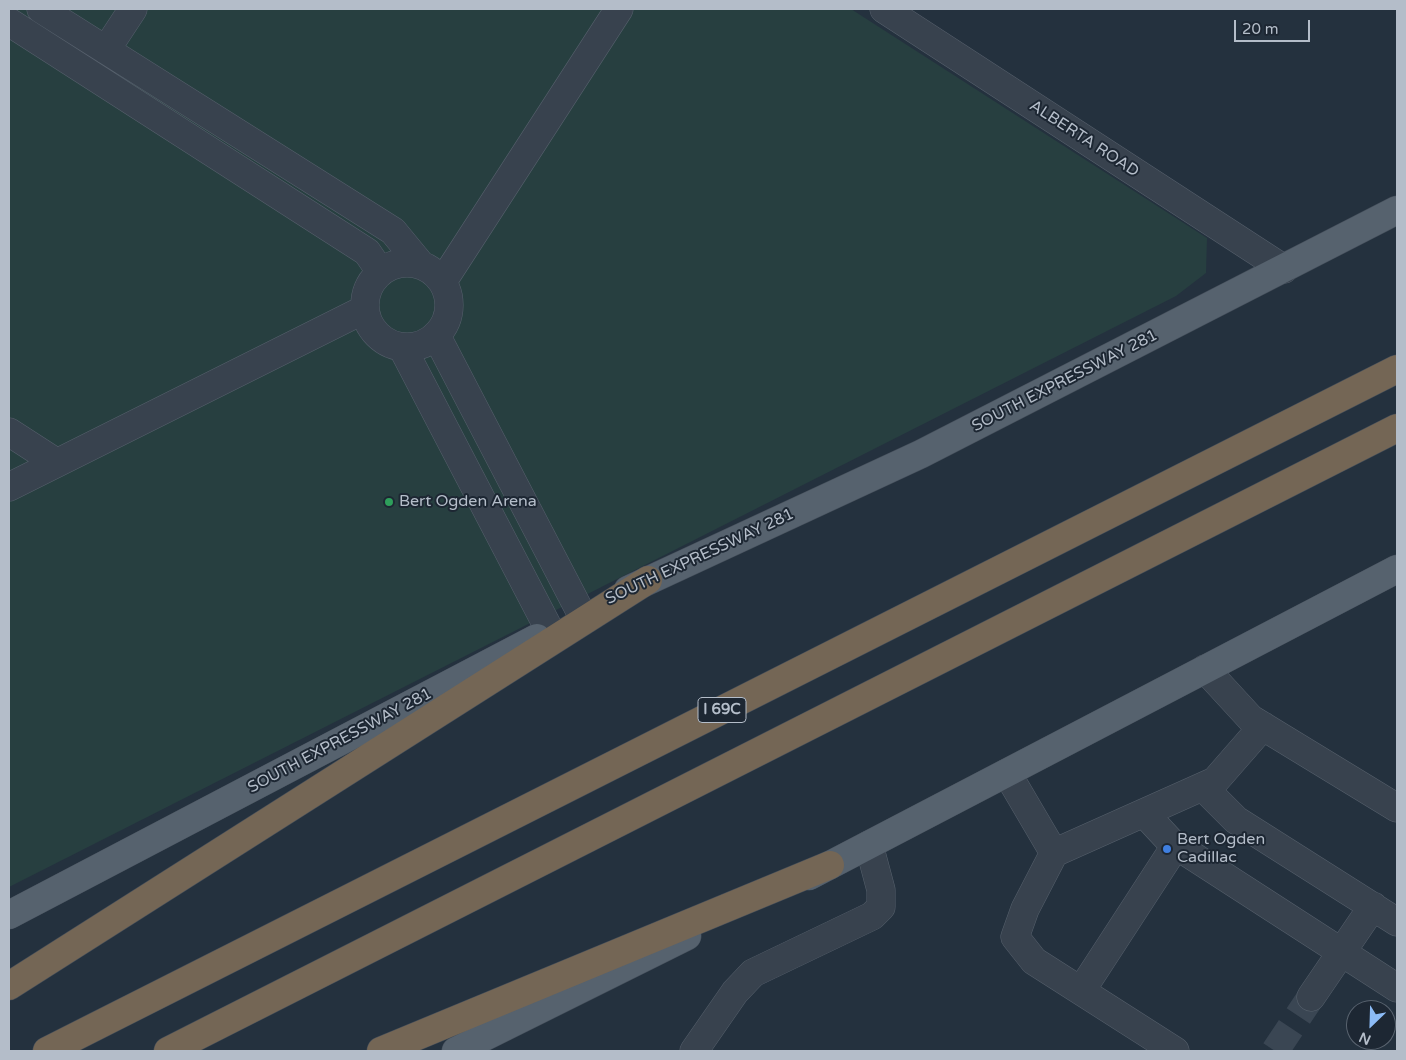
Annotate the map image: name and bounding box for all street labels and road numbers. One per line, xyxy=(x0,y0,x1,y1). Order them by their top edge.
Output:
street label: ALBERTA ROAD xyxy=(1026,96,1142,182)
street label: SOUTH EXPRESSWAY 281 xyxy=(969,326,1161,436)
street label: SOUTH EXPRESSWAY 281 xyxy=(603,505,797,609)
street label: SOUTH EXPRESSWAY 281 xyxy=(245,684,435,798)
road number: I 69C xyxy=(698,698,746,722)

